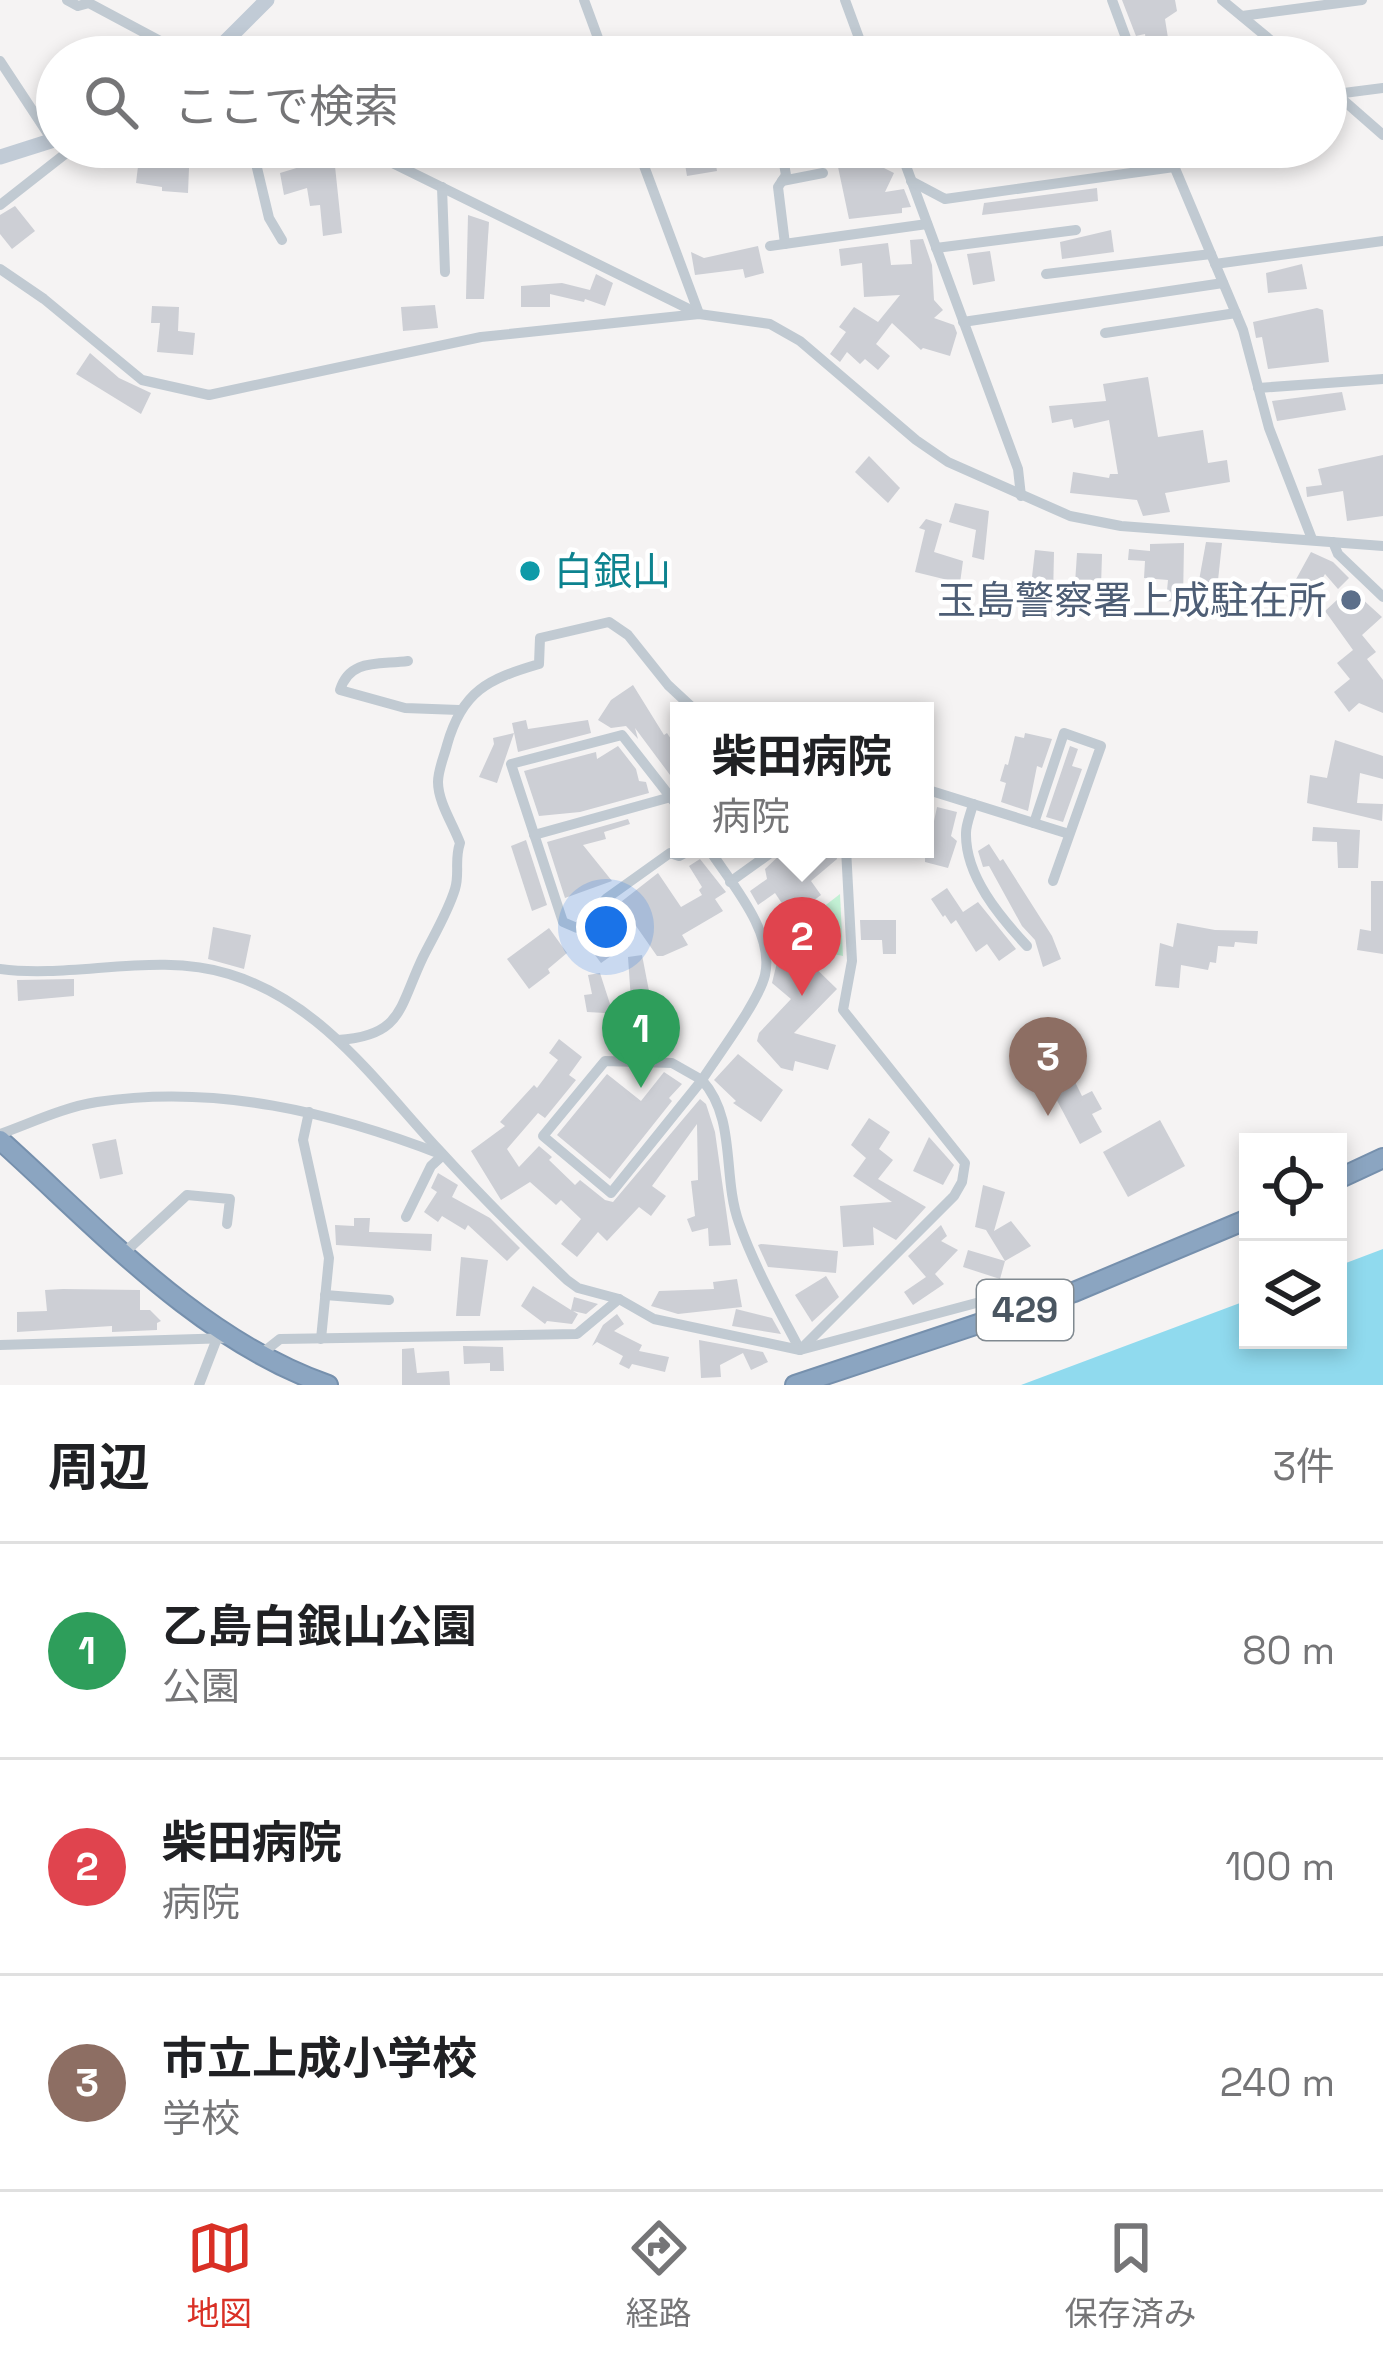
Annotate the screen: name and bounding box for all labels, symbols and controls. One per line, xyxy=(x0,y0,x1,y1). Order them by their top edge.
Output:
search box xyxy=(36,36,1347,168)
icon: search xyxy=(78,69,144,135)
text: ここで検索 xyxy=(174,78,399,135)
place label: 白銀山 xyxy=(554,547,671,596)
marker: 白銀山 xyxy=(517,558,543,584)
place label: 玉島警察署上成駐在所 xyxy=(937,576,1327,625)
marker: 玉島警察署上成駐在所 xyxy=(1338,587,1364,613)
popup xyxy=(670,702,934,858)
text: 柴田病院 xyxy=(712,728,892,785)
text: 病院 xyxy=(712,792,790,841)
your location xyxy=(576,897,636,957)
pin: 2 xyxy=(763,897,841,996)
pin: 1 xyxy=(602,989,680,1088)
pin: 3 xyxy=(1009,1017,1087,1116)
map controls xyxy=(1239,1133,1347,1349)
button: locate xyxy=(1239,1133,1347,1241)
button: layers xyxy=(1239,1241,1347,1349)
road number: 429 xyxy=(977,1280,1073,1340)
text: 周辺 xyxy=(48,1435,150,1500)
text: 3件 xyxy=(1272,1442,1335,1491)
text: 乙島白銀山公園 xyxy=(162,1598,477,1655)
text: 1 xyxy=(78,1626,96,1675)
text: 80 m xyxy=(1242,1626,1335,1675)
text: 公園 xyxy=(162,1662,240,1711)
text: 柴田病院 xyxy=(162,1814,342,1871)
text: 2 xyxy=(75,1842,99,1891)
text: 100 m xyxy=(1225,1842,1335,1891)
text: 病院 xyxy=(162,1878,240,1927)
text: 市立上成小学校 xyxy=(162,2030,477,2087)
text: 3 xyxy=(75,2058,99,2107)
text: 240 m xyxy=(1220,2058,1335,2107)
text: 学校 xyxy=(162,2094,240,2143)
tab: 地図 xyxy=(187,2215,253,2335)
tab: 経路 xyxy=(626,2215,692,2335)
tab: 保存済み xyxy=(1065,2215,1197,2335)

